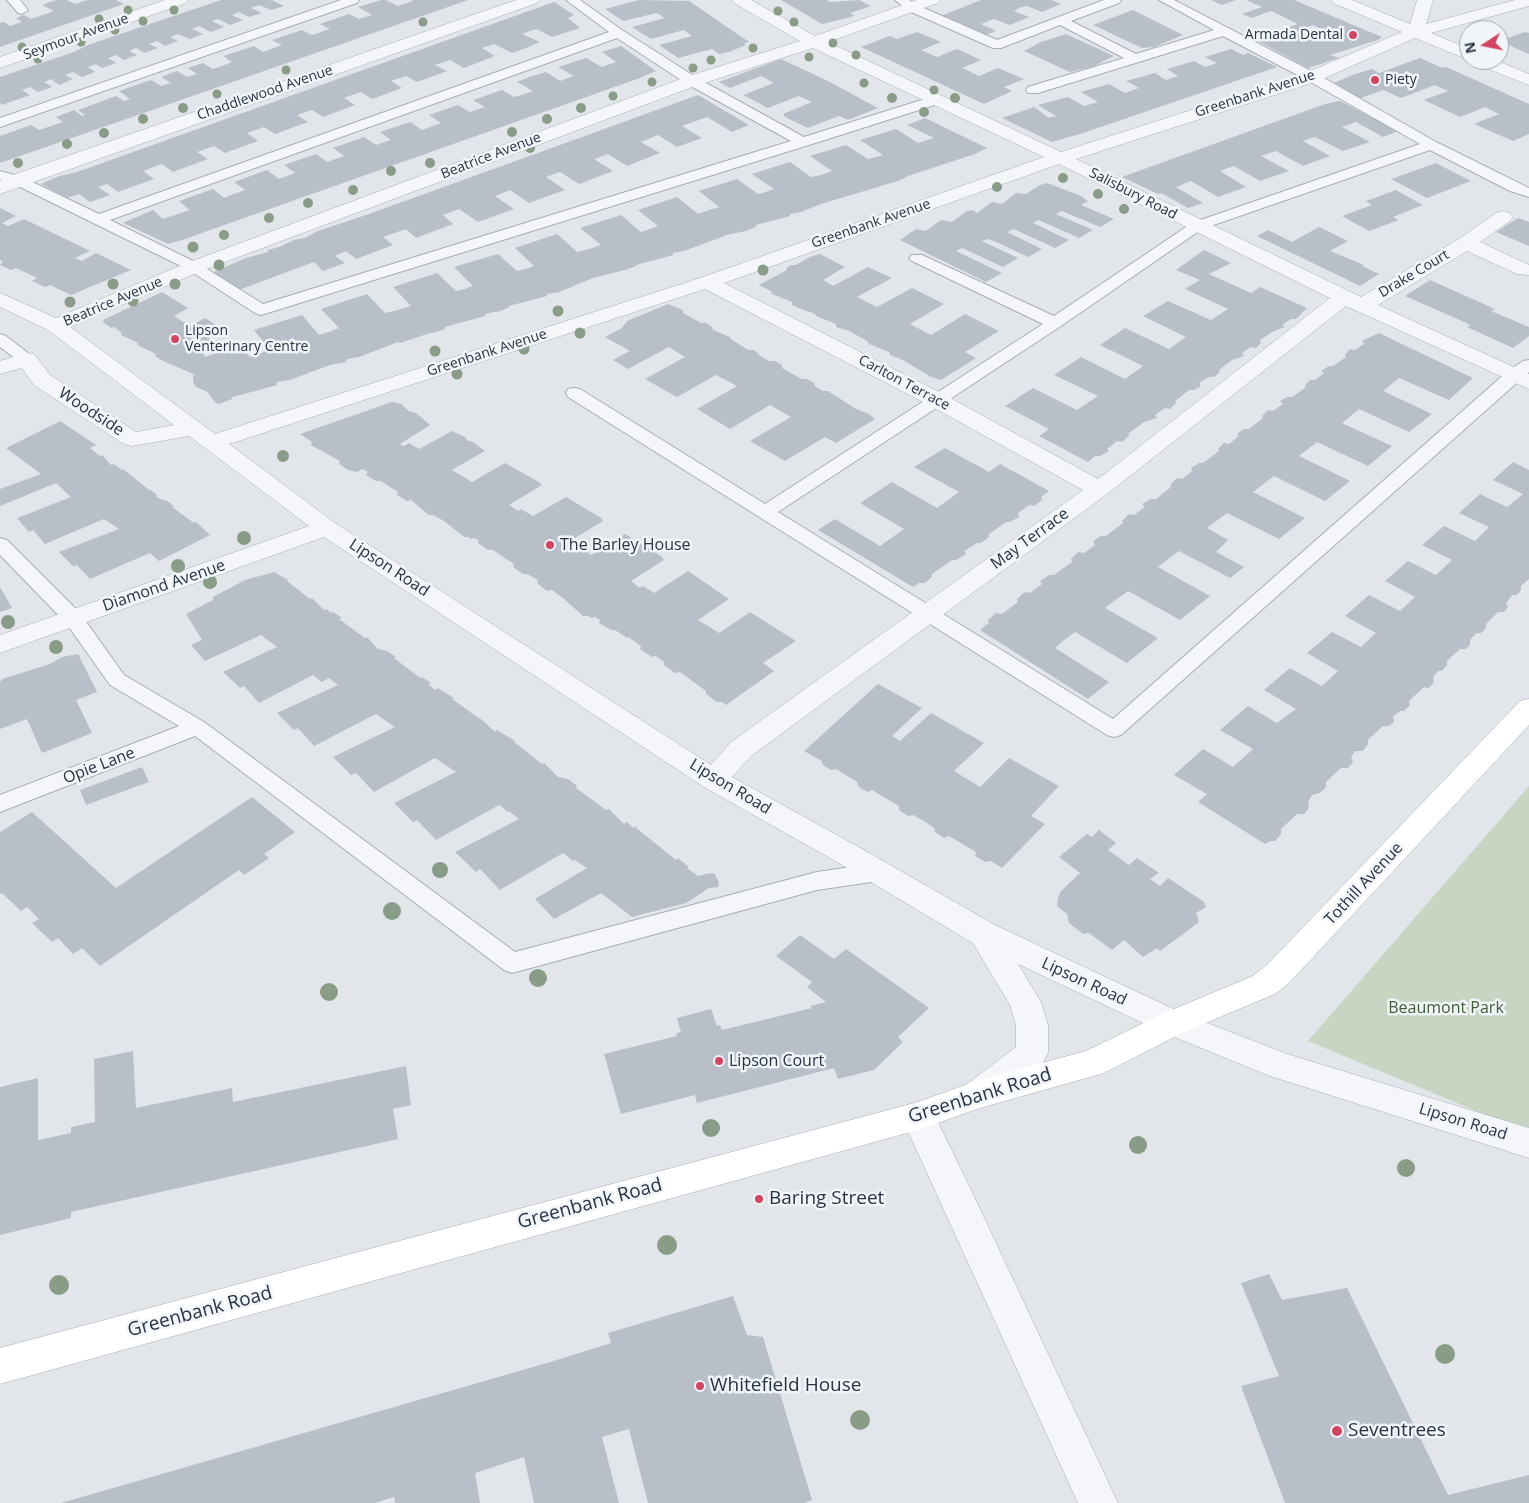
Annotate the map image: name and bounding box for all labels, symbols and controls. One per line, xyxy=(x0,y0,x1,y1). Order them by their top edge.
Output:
street label: Seymour Avenue xyxy=(21,10,131,64)
north arrow xyxy=(1459,20,1509,70)
place label: Armada Dental xyxy=(1245,27,1343,43)
marker: Armada Dental xyxy=(1347,29,1359,41)
text: N xyxy=(1459,40,1480,55)
street label: Chaddlewood Avenue xyxy=(195,62,335,124)
street label: Greenbank Avenue xyxy=(1193,67,1317,121)
place label: Piety xyxy=(1385,72,1417,88)
marker: Piety xyxy=(1369,74,1381,86)
street label: Beatrice Avenue xyxy=(439,129,543,183)
street label: Salisbury Road xyxy=(1086,165,1180,223)
street label: Greenbank Avenue xyxy=(809,196,933,252)
street label: Drake Court xyxy=(1376,246,1452,302)
street label: Beatrice Avenue xyxy=(61,274,165,330)
place label: Lipson Venterinary Centre xyxy=(185,323,308,356)
street label: Greenbank Avenue xyxy=(425,326,549,380)
marker: Lipson Venterinary Centre xyxy=(169,333,181,345)
street label: Carlton Terrace xyxy=(856,352,952,414)
street label: Woodside xyxy=(55,384,127,440)
street label: May Terrace xyxy=(987,504,1073,574)
street label: Lipson Road xyxy=(345,535,433,601)
place label: The Barley House xyxy=(560,535,691,555)
marker: The Barley House xyxy=(544,539,556,551)
street label: Diamond Avenue xyxy=(100,556,228,616)
street label: Opie Lane xyxy=(60,744,138,788)
street label: Lipson Road xyxy=(686,755,774,819)
street label: Tothill Avenue xyxy=(1321,839,1407,929)
street label: Lipson Road xyxy=(1038,954,1130,1010)
park label: Beaumont Park xyxy=(1388,998,1504,1018)
place label: Lipson Court xyxy=(729,1051,824,1071)
marker: Lipson Court xyxy=(713,1055,725,1067)
street label: Greenbank Road xyxy=(906,1063,1054,1129)
street label: Lipson Road xyxy=(1416,1099,1510,1145)
street label: Greenbank Road xyxy=(515,1174,665,1234)
place label: Baring Street xyxy=(769,1188,884,1210)
marker: Baring Street xyxy=(753,1193,765,1205)
street label: Greenbank Road xyxy=(125,1282,275,1342)
place label: Whitefield House xyxy=(710,1375,861,1397)
marker: Whitefield House xyxy=(694,1380,706,1392)
place label: Seventrees xyxy=(1348,1420,1446,1442)
marker: Seventrees xyxy=(1330,1424,1344,1438)

